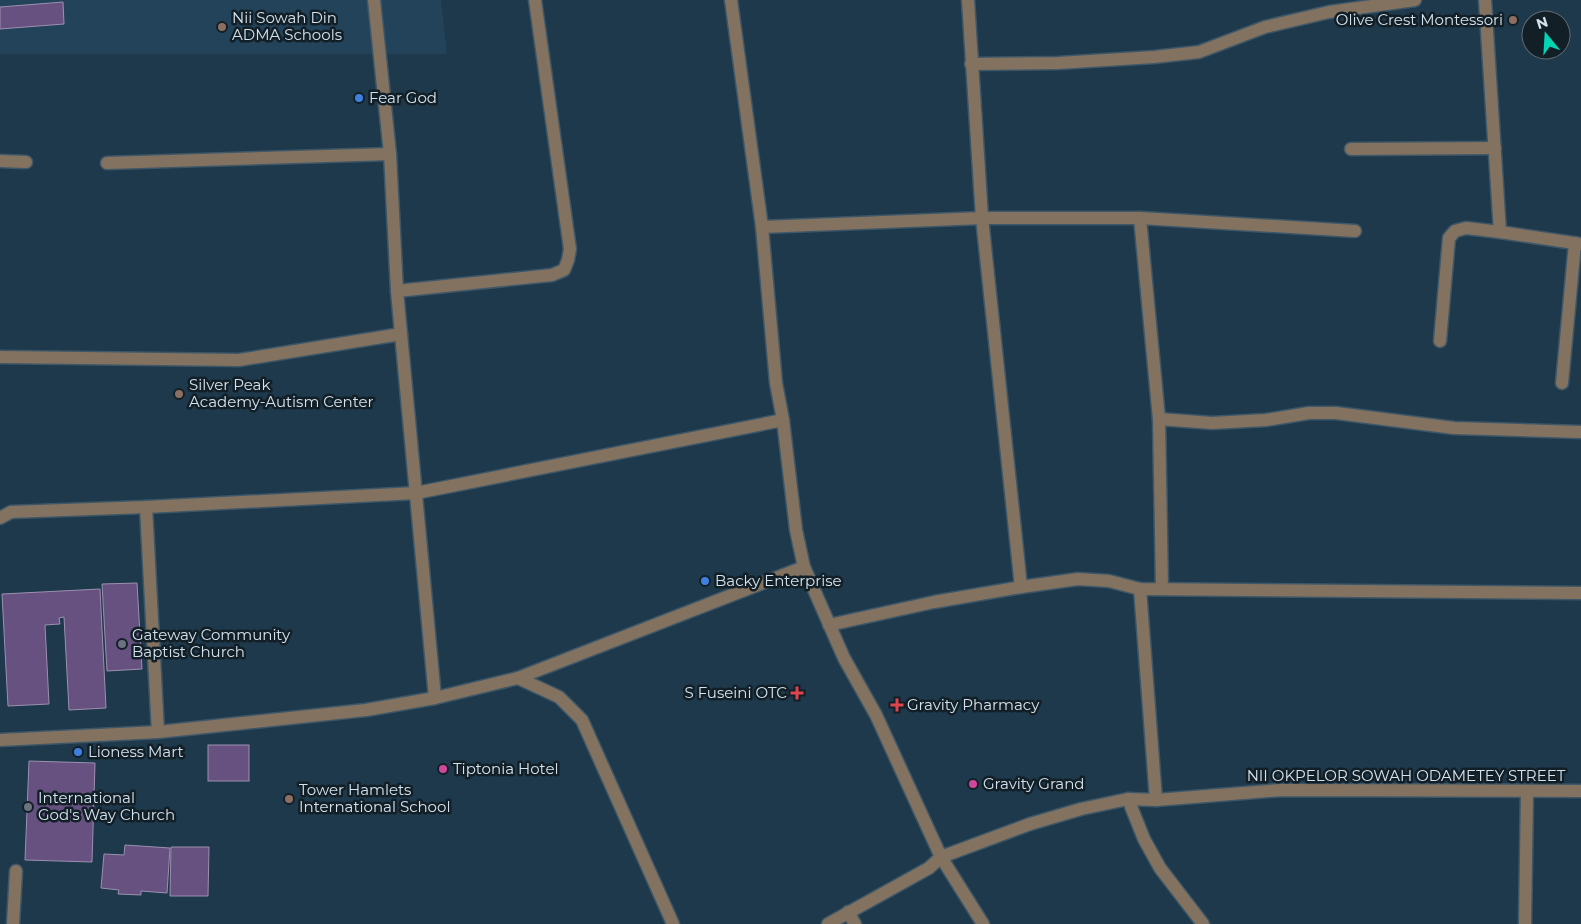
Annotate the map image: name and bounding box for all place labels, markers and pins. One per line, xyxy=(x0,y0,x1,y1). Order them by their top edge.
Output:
place label: Nii Sowah Din ADMA Schools xyxy=(232,8,342,44)
place label: Olive Crest Montessori xyxy=(1336,10,1503,29)
marker: Olive Crest Montessori xyxy=(1507,14,1519,26)
marker: Nii Sowah Din ADMA Schools xyxy=(216,21,228,33)
place label: Fear God xyxy=(369,88,437,107)
marker: Fear God xyxy=(353,92,365,104)
place label: Silver Peak Academy-Autism Center xyxy=(189,375,374,411)
marker: Silver Peak Academy-Autism Center xyxy=(173,388,185,400)
place label: Backy Enterprise xyxy=(715,571,842,590)
marker: Backy Enterprise xyxy=(699,575,711,587)
place label: Gateway Community Baptist Church xyxy=(132,625,291,661)
marker: Gateway Community Baptist Church xyxy=(116,638,128,650)
place label: S Fuseini OTC xyxy=(684,683,787,702)
marker: S Fuseini OTC xyxy=(791,687,803,699)
place label: Gravity Pharmacy xyxy=(907,695,1040,714)
marker: Gravity Pharmacy xyxy=(891,699,903,711)
place label: Lioness Mart xyxy=(88,742,184,761)
marker: Lioness Mart xyxy=(72,746,84,758)
place label: Tiptonia Hotel xyxy=(453,759,559,778)
marker: Tiptonia Hotel xyxy=(437,763,449,775)
place label: Gravity Grand xyxy=(983,774,1085,793)
marker: Gravity Grand xyxy=(967,778,979,790)
place label: Tower Hamlets International School xyxy=(299,780,450,816)
place label: International God's Way Church xyxy=(38,788,175,824)
marker: Tower Hamlets International School xyxy=(283,793,295,805)
marker: International God's Way Church xyxy=(22,801,34,813)

